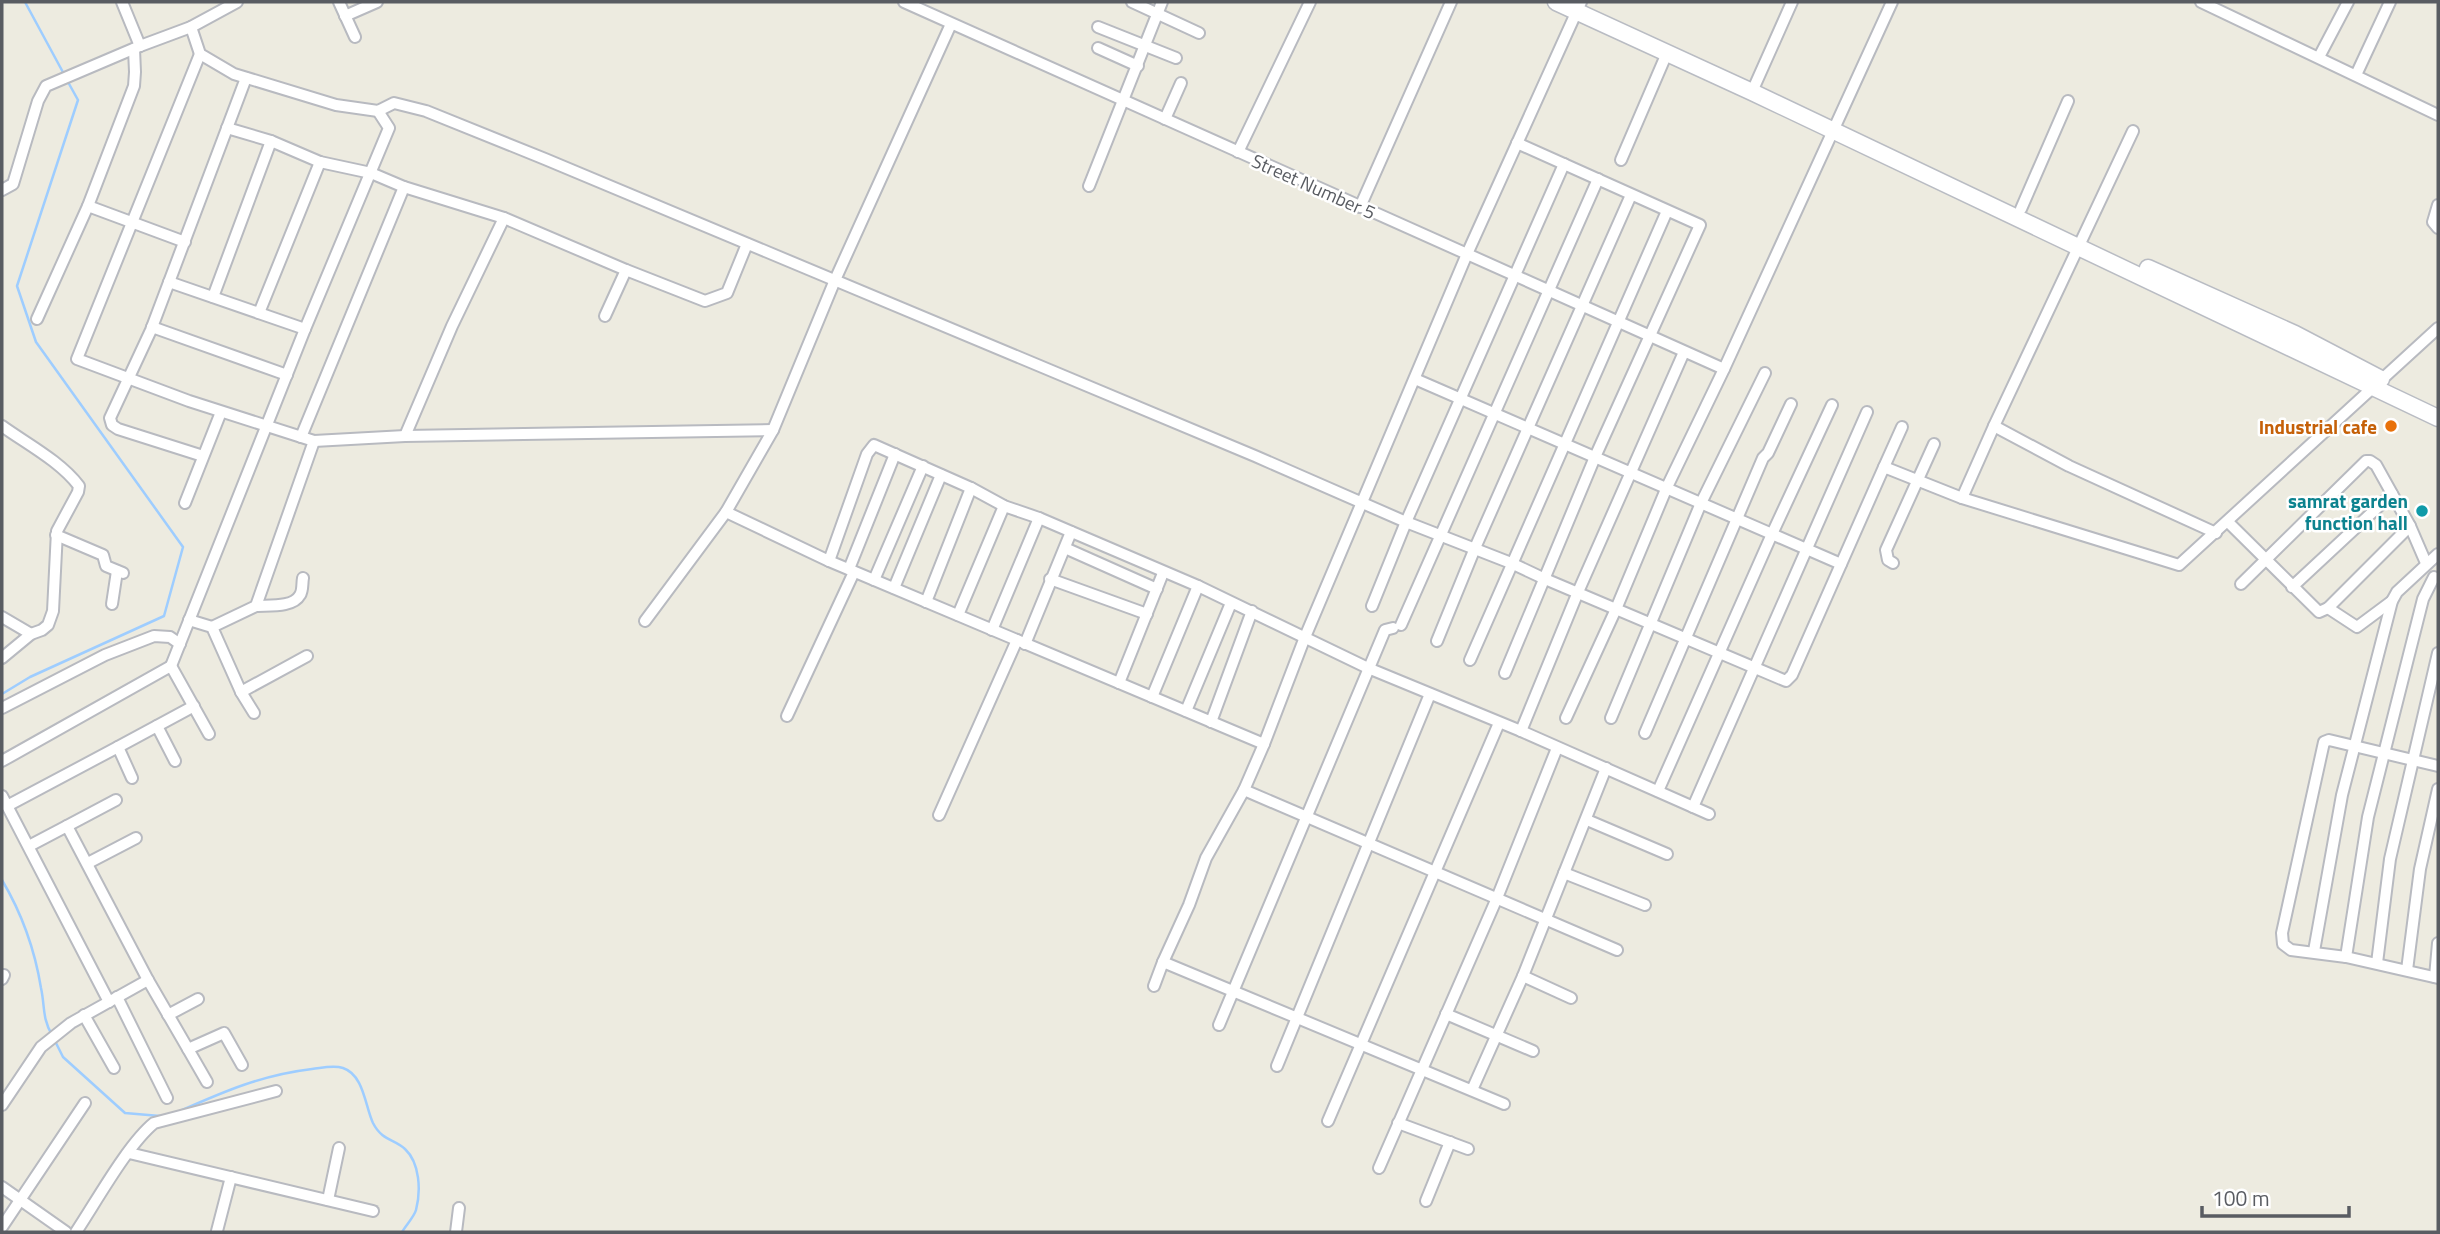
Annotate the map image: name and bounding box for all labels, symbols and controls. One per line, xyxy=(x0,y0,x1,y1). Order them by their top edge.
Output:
street label: Street Number 5 xyxy=(1247,146,1381,226)
place label: Industrial cafe xyxy=(2259,412,2377,441)
marker: Industrial cafe xyxy=(2383,418,2399,434)
place label: samrat garden function hall xyxy=(2288,486,2408,537)
marker: samrat garden function hall xyxy=(2414,503,2430,519)
scale bar xyxy=(2202,1174,2349,1218)
text: 100 m xyxy=(2212,1182,2269,1214)

